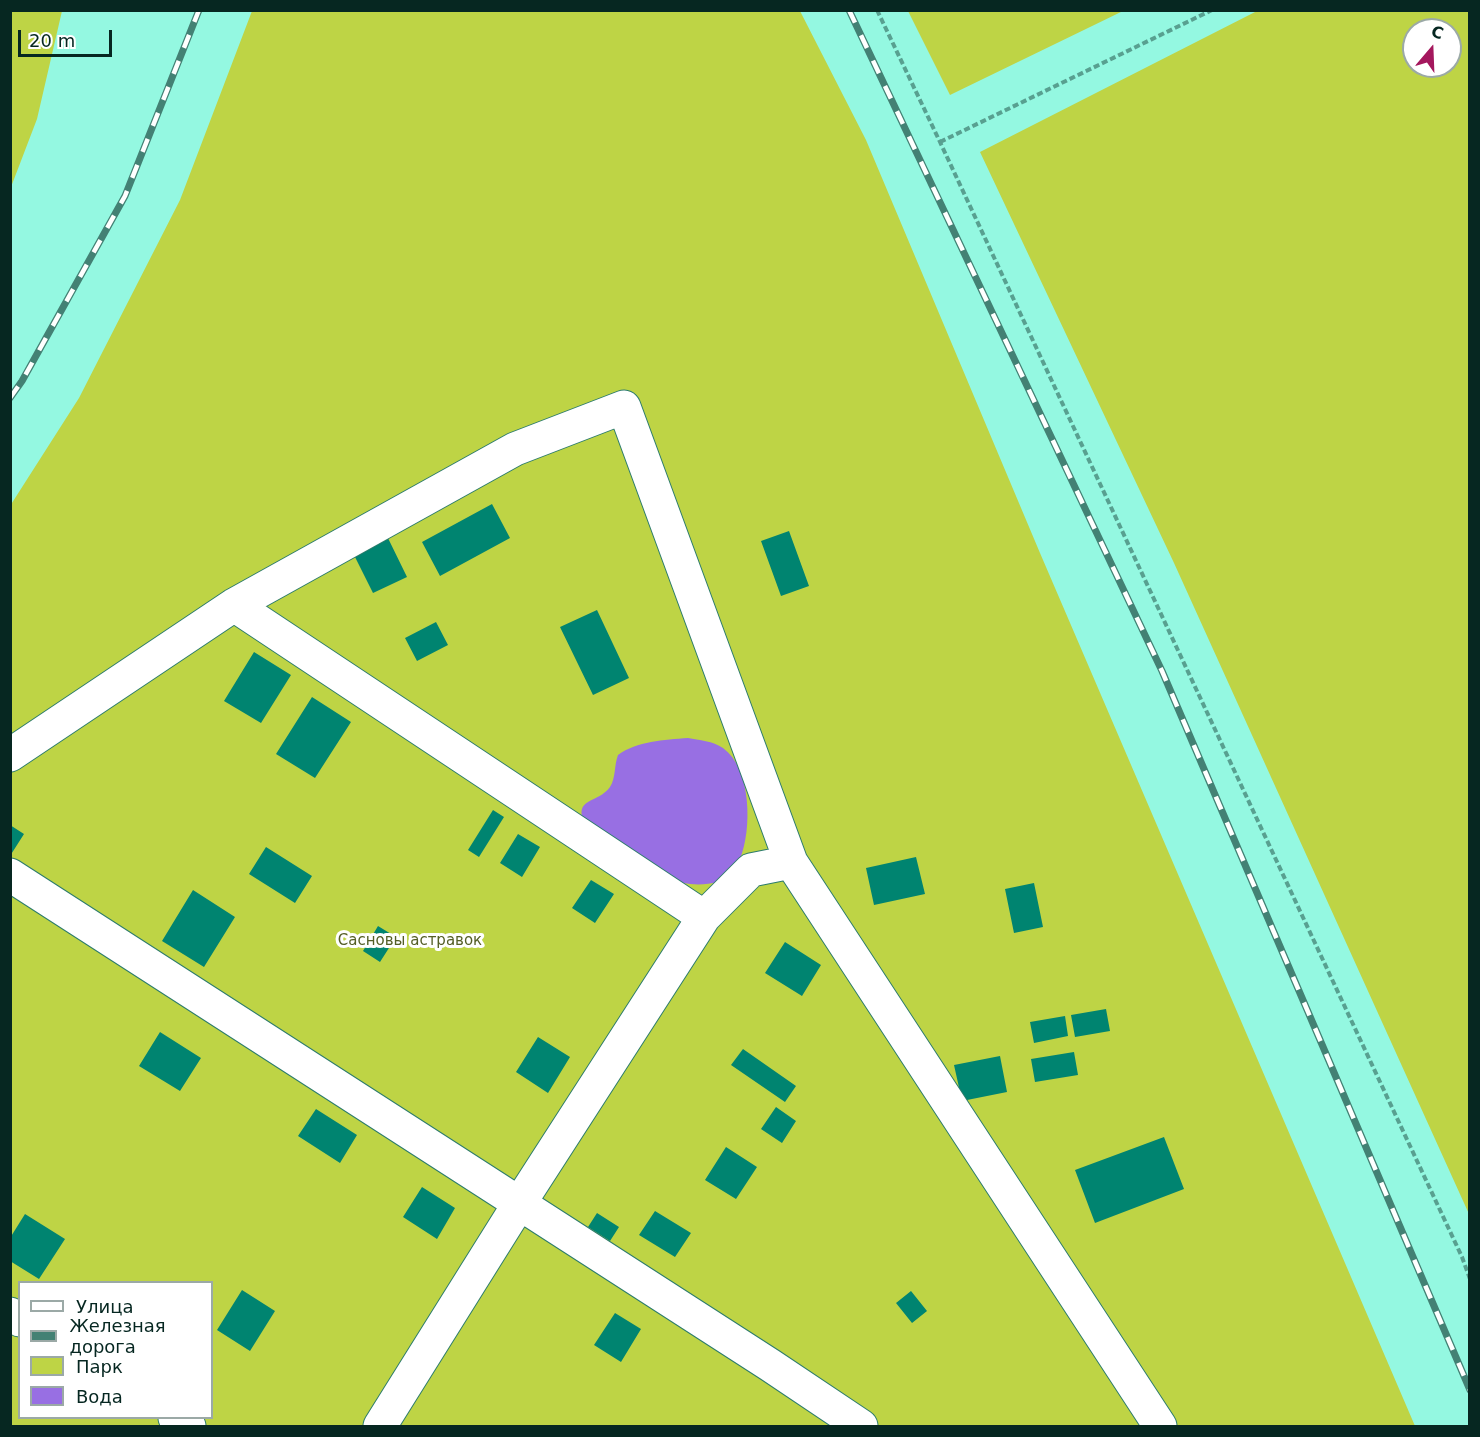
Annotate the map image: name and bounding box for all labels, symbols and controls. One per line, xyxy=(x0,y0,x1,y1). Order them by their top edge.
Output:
scale bar xyxy=(21,18,116,56)
north arrow xyxy=(1402,18,1462,78)
text: С xyxy=(1429,22,1446,43)
text: 20 m xyxy=(29,30,75,51)
park label: Сасновы астравок xyxy=(338,932,482,950)
legend xyxy=(18,1281,213,1419)
text: Улица xyxy=(76,1296,133,1317)
text: Железная дорога xyxy=(69,1315,166,1357)
text: Парк xyxy=(76,1356,123,1377)
text: Вода xyxy=(76,1386,123,1407)

